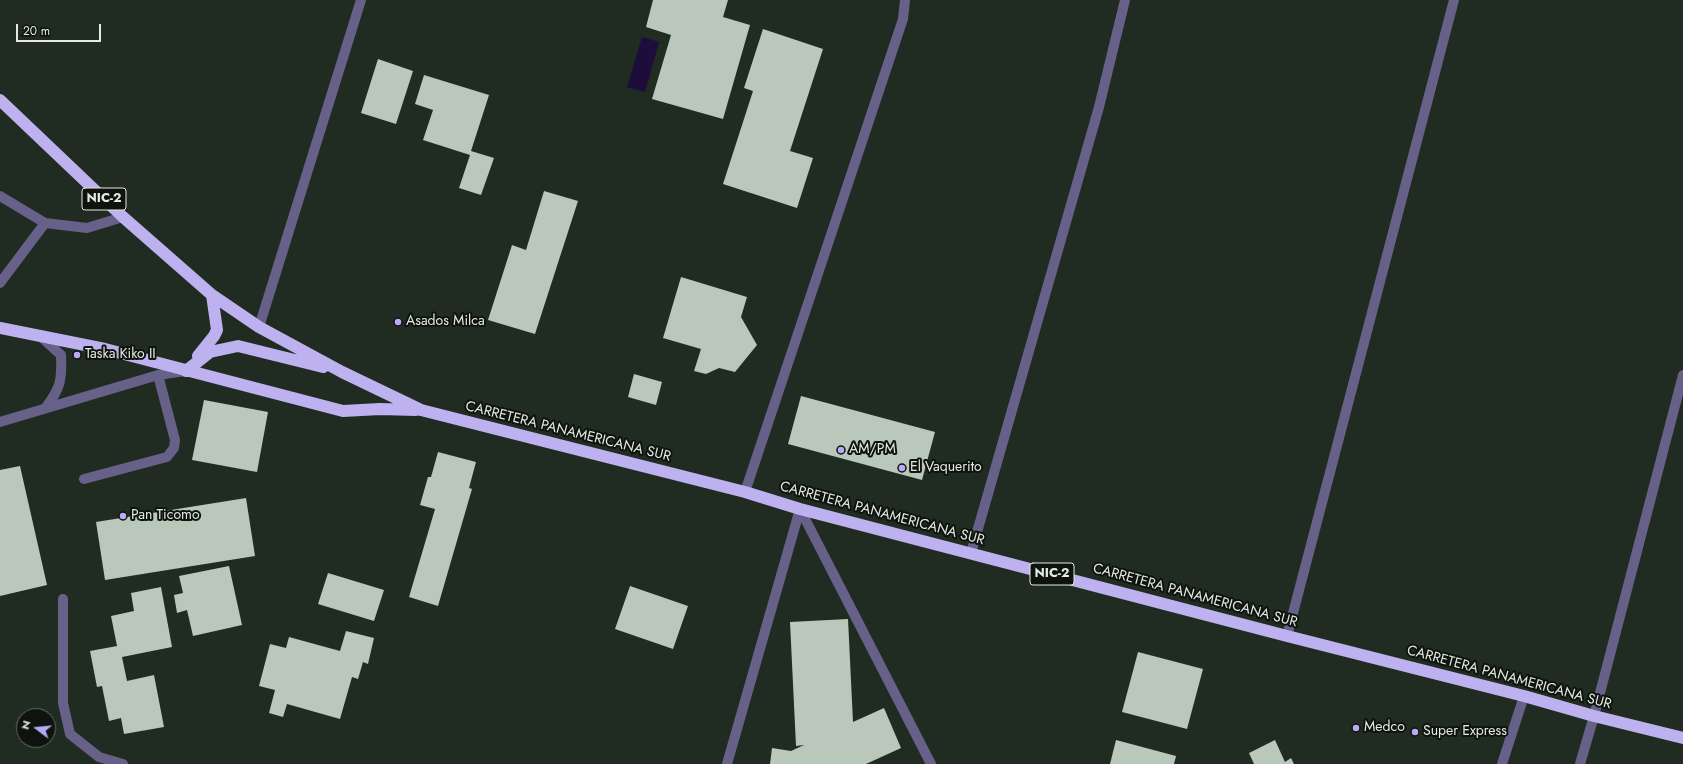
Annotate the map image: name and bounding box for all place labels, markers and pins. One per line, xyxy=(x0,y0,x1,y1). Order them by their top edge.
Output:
place label: Asados Milca xyxy=(406,314,485,330)
marker: Asados Milca xyxy=(393,317,403,327)
place label: Taska Kiko II xyxy=(85,347,156,363)
marker: Taska Kiko II xyxy=(72,350,82,360)
place label: AM/PM xyxy=(849,442,896,458)
marker: AM/PM xyxy=(836,445,846,455)
place label: El Vaquerito xyxy=(910,460,982,476)
marker: El Vaquerito xyxy=(897,463,907,473)
place label: Pan Ticomo xyxy=(131,508,200,524)
marker: Pan Ticomo xyxy=(118,511,128,521)
place label: Medco xyxy=(1364,720,1405,736)
marker: Medco xyxy=(1351,723,1361,733)
place label: Super Express xyxy=(1423,724,1507,740)
marker: Super Express xyxy=(1410,727,1420,737)

